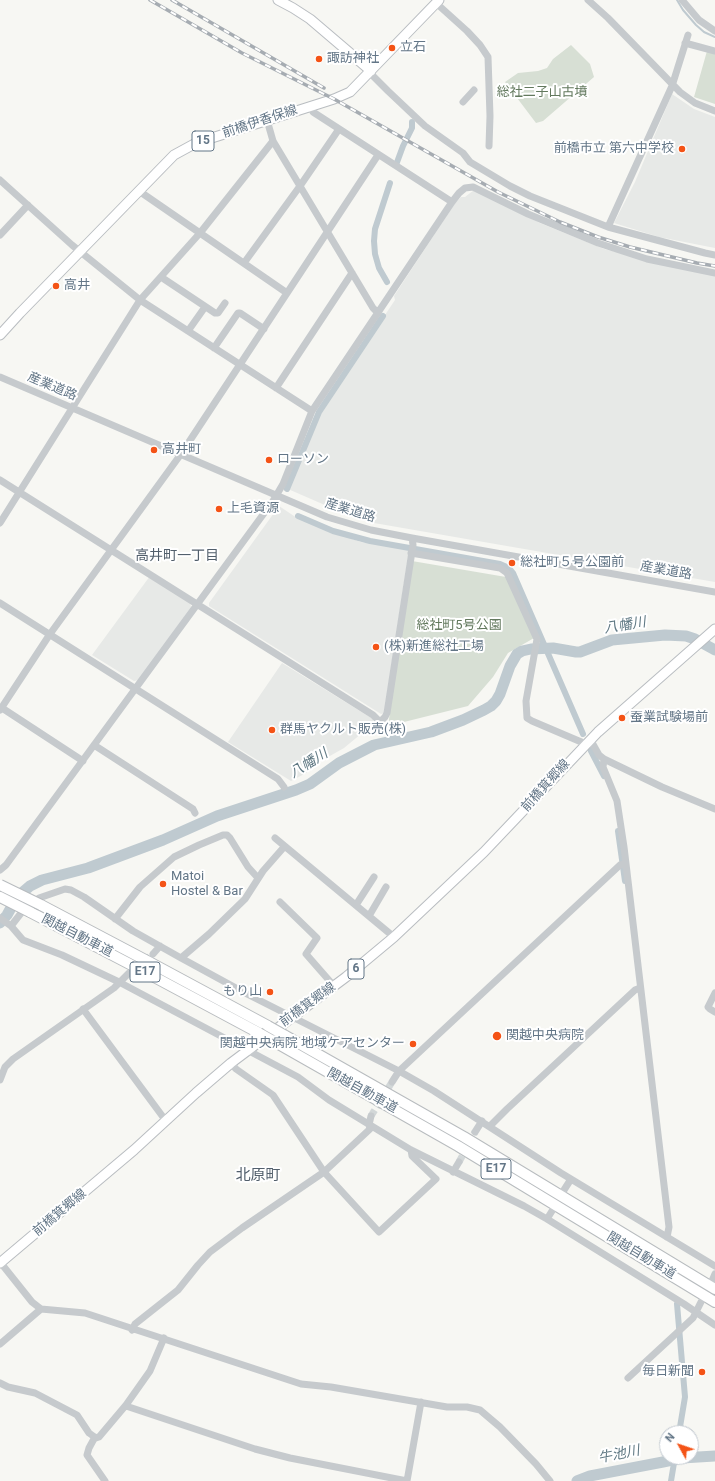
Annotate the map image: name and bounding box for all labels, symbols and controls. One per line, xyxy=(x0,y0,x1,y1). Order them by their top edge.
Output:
place label: 立石 xyxy=(400,40,426,56)
marker: 立石 xyxy=(387,43,397,53)
place label: 諏訪神社 xyxy=(327,51,379,67)
marker: 諏訪神社 xyxy=(314,54,324,64)
park label: 総社二子山古墳 xyxy=(497,85,587,101)
street label: 前橋伊香保線 xyxy=(220,103,300,141)
road number: 15 xyxy=(192,131,214,151)
place label: 前橋市立 第六中学校 xyxy=(554,141,674,157)
marker: 前橋市立 第六中学校 xyxy=(677,144,687,154)
place label: 高井 xyxy=(64,278,90,294)
marker: 高井 xyxy=(51,281,61,291)
street label: 産業道路 xyxy=(25,370,79,404)
place label: 高井町 xyxy=(162,442,201,458)
marker: 高井町 xyxy=(149,445,159,455)
place label: ローソン xyxy=(277,452,329,468)
marker: ローソン xyxy=(264,455,274,465)
street label: 産業道路 xyxy=(323,496,377,526)
place label: 上毛資源 xyxy=(227,501,279,517)
marker: 上毛資源 xyxy=(214,504,224,514)
district label: 高井町一丁目 xyxy=(135,548,219,564)
place label: 総社町５号公園前 xyxy=(520,555,624,571)
marker: 総社町５号公園前 xyxy=(507,558,517,568)
street label: 産業道路 xyxy=(639,559,693,583)
water label: 八幡川 xyxy=(603,614,647,638)
park label: 総社町5号公園 xyxy=(416,618,502,634)
place label: (株)新進総社工場 xyxy=(384,639,484,655)
marker: (株)新進総社工場 xyxy=(371,642,381,652)
place label: 蚕業試験場前 xyxy=(630,710,708,726)
marker: 蚕業試験場前 xyxy=(617,713,627,723)
place label: 群馬ヤクルト販売(株) xyxy=(280,722,406,738)
marker: 群馬ヤクルト販売(株) xyxy=(267,725,277,735)
water label: 八幡川 xyxy=(287,746,331,782)
street label: 前橋箕郷線 xyxy=(518,757,574,815)
place label: Matoi Hostel & Bar xyxy=(171,869,243,900)
marker: Matoi Hostel & Bar xyxy=(158,879,168,889)
street label: 関越自動車道 xyxy=(39,911,115,961)
road number: 6 xyxy=(348,959,364,979)
road number: E17 xyxy=(130,962,160,982)
street label: 前橋箕郷線 xyxy=(277,980,339,1030)
place label: もり山 xyxy=(223,984,262,1000)
marker: もり山 xyxy=(265,987,275,997)
place label: 関越中央病院 xyxy=(506,1028,584,1044)
marker: 関越中央病院 xyxy=(491,1030,503,1042)
place label: 関越中央病院 地域ケアセンター xyxy=(220,1036,405,1052)
marker: 関越中央病院 地域ケアセンター xyxy=(408,1039,418,1049)
street label: 関越自動車道 xyxy=(324,1065,400,1117)
road number: E17 xyxy=(481,1159,511,1179)
district label: 北原町 xyxy=(236,1167,280,1185)
street label: 前橋箕郷線 xyxy=(30,1186,90,1240)
street label: 関越自動車道 xyxy=(604,1229,678,1283)
place label: 毎日新聞 xyxy=(642,1364,694,1380)
marker: 毎日新聞 xyxy=(697,1367,707,1377)
north arrow xyxy=(659,1425,699,1465)
text: N xyxy=(663,1430,678,1445)
water label: 牛池川 xyxy=(597,1443,641,1467)

